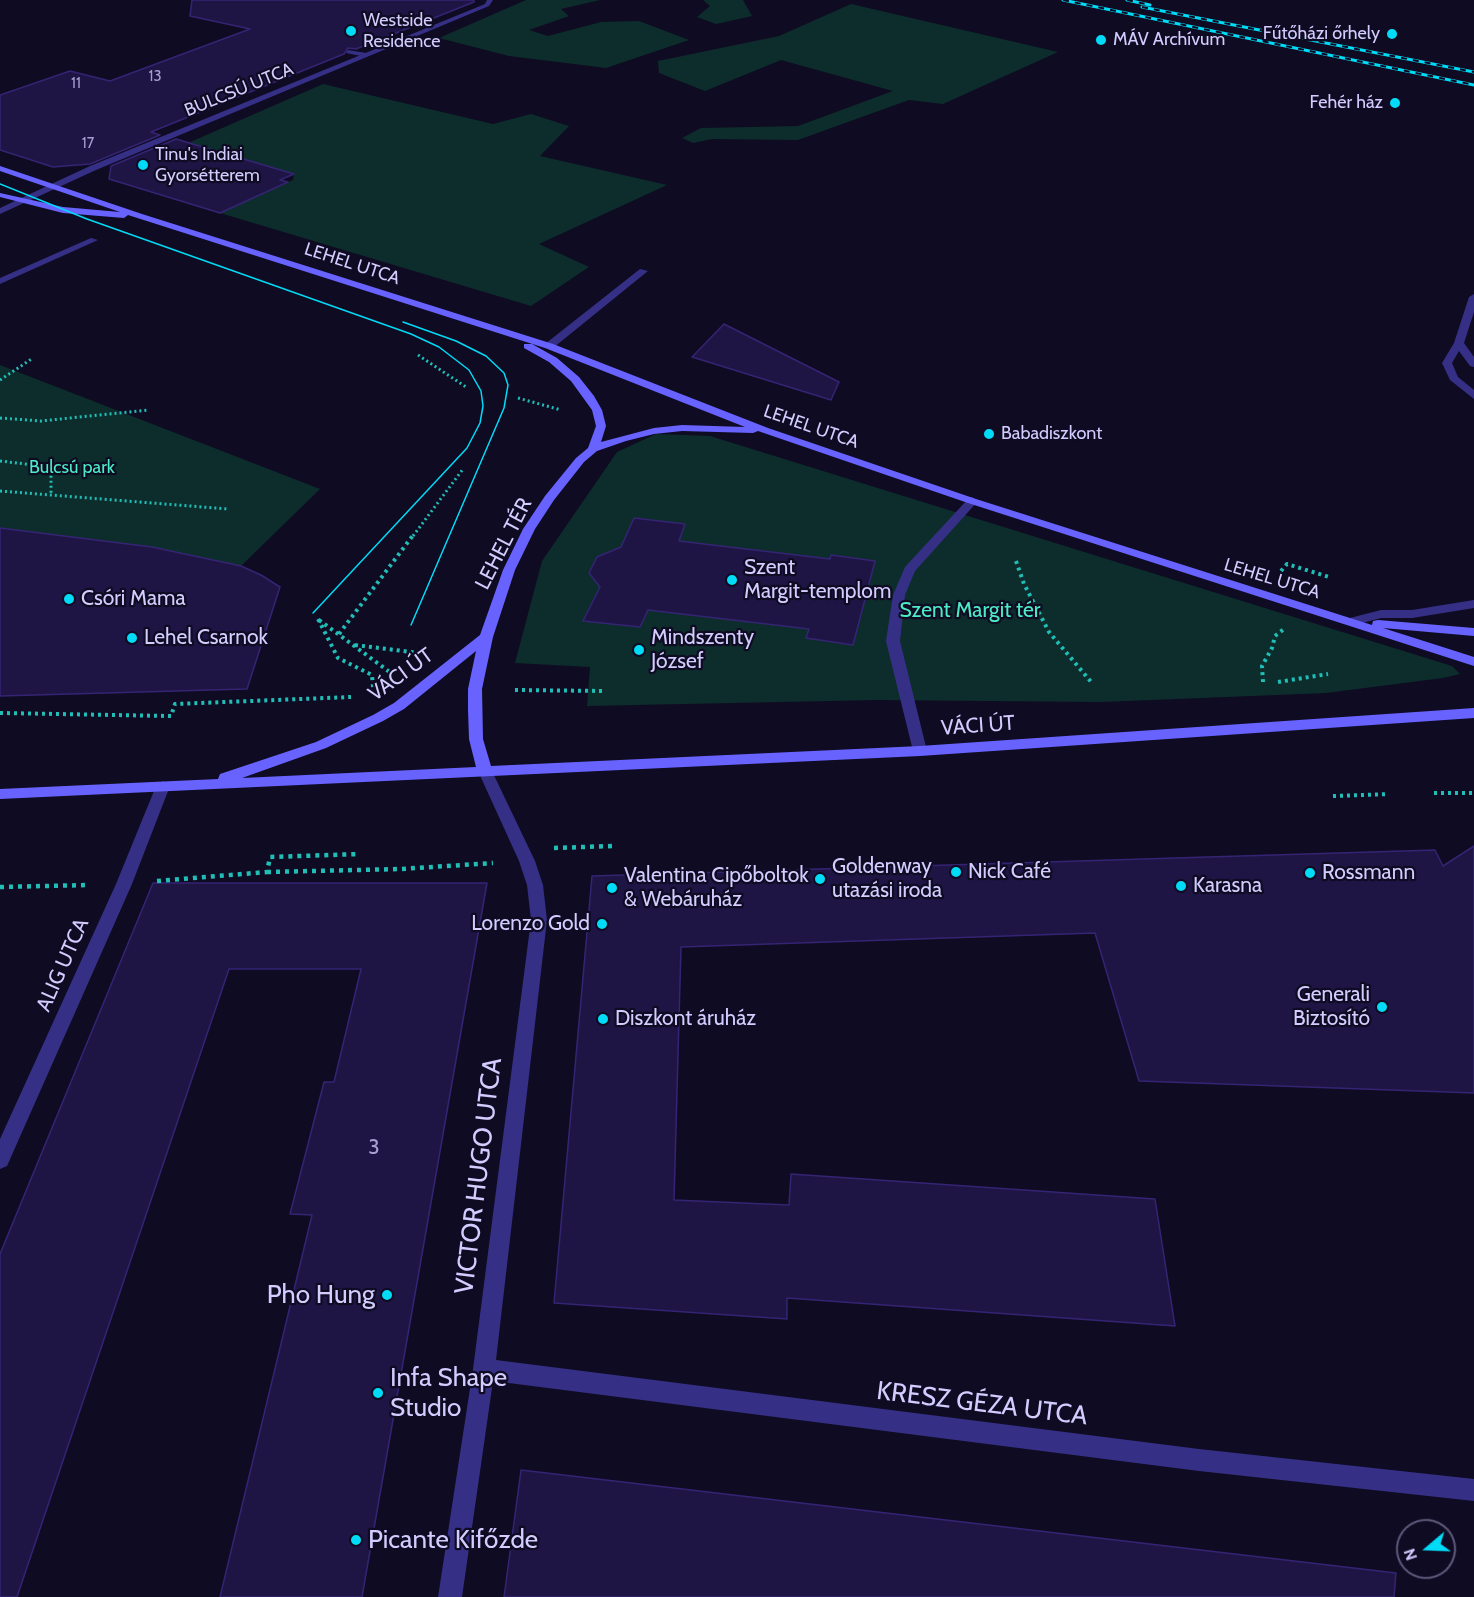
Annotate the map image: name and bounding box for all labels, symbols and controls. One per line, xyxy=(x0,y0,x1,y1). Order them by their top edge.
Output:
place label: Westside Residence xyxy=(363,10,441,52)
place label: Fűtőházi őrhely xyxy=(1263,23,1380,45)
marker: Westside Residence xyxy=(344,24,358,38)
marker: Fűtőházi őrhely xyxy=(1385,27,1399,41)
place label: MÁV Archívum xyxy=(1113,29,1225,51)
marker: MÁV Archívum xyxy=(1094,33,1108,47)
street label: BULCSÚ UTCA xyxy=(181,58,297,122)
house number: 13 xyxy=(148,68,162,86)
house number: 11 xyxy=(71,75,81,93)
place label: Fehér ház xyxy=(1310,92,1383,114)
marker: Fehér ház xyxy=(1388,96,1402,110)
house number: 17 xyxy=(82,135,94,153)
place label: Tinu's Indiai Gyorsétterem xyxy=(155,144,260,186)
marker: Tinu's Indiai Gyorsétterem xyxy=(136,158,150,172)
street label: LEHEL UTCA xyxy=(302,238,402,290)
street label: LEHEL UTCA xyxy=(761,401,861,453)
place label: Babadiszkont xyxy=(1001,423,1102,445)
marker: Babadiszkont xyxy=(982,427,996,441)
park label: Bulcsú park xyxy=(29,457,115,479)
street label: LEHEL TÉR xyxy=(470,494,538,594)
street label: LEHEL UTCA xyxy=(1221,554,1323,604)
place label: Szent Margit-templom xyxy=(744,555,891,605)
marker: Szent Margit-templom xyxy=(725,573,739,587)
place label: Csóri Mama xyxy=(81,586,185,612)
marker: Csóri Mama xyxy=(62,592,76,606)
park label: Szent Margit tér xyxy=(900,598,1040,624)
place label: Lehel Csarnok xyxy=(144,625,268,651)
place label: Mindszenty József xyxy=(651,625,754,675)
marker: Lehel Csarnok xyxy=(125,631,139,645)
street label: VÁCI ÚT xyxy=(364,643,438,707)
marker: Mindszenty József xyxy=(632,643,646,657)
street label: VÁCI ÚT xyxy=(940,711,1016,741)
place label: Goldenway utazási iroda xyxy=(832,854,942,904)
place label: Nick Café xyxy=(968,859,1051,885)
place label: Rossmann xyxy=(1322,860,1415,886)
place label: Valentina Cipőboltok & Webáruház xyxy=(624,863,809,913)
marker: Nick Café xyxy=(949,865,963,879)
marker: Rossmann xyxy=(1303,866,1317,880)
marker: Goldenway utazási iroda xyxy=(813,872,827,886)
place label: Karasna xyxy=(1193,873,1262,899)
marker: Karasna xyxy=(1174,879,1188,893)
marker: Valentina Cipőboltok & Webáruház xyxy=(605,881,619,895)
place label: Lorenzo Gold xyxy=(471,911,590,937)
street label: ALIG UTCA xyxy=(31,914,95,1016)
marker: Lorenzo Gold xyxy=(595,917,609,931)
place label: Generali Biztosító xyxy=(1293,982,1370,1032)
marker: Generali Biztosító xyxy=(1375,1000,1389,1014)
place label: Diszkont áruház xyxy=(615,1006,756,1032)
marker: Diszkont áruház xyxy=(596,1012,610,1026)
street label: VICTOR HUGO UTCA xyxy=(449,1056,509,1296)
house number: 3 xyxy=(368,1135,380,1161)
place label: Pho Hung xyxy=(267,1279,375,1311)
marker: Pho Hung xyxy=(380,1288,394,1302)
place label: Infa Shape Studio xyxy=(390,1362,507,1424)
street label: KRESZ GÉZA UTCA xyxy=(875,1376,1089,1432)
marker: Infa Shape Studio xyxy=(371,1386,385,1400)
north arrow xyxy=(1396,1519,1456,1579)
place label: Picante Kifőzde xyxy=(368,1524,538,1556)
marker: Picante Kifőzde xyxy=(349,1533,363,1547)
text: N xyxy=(1400,1546,1421,1563)

